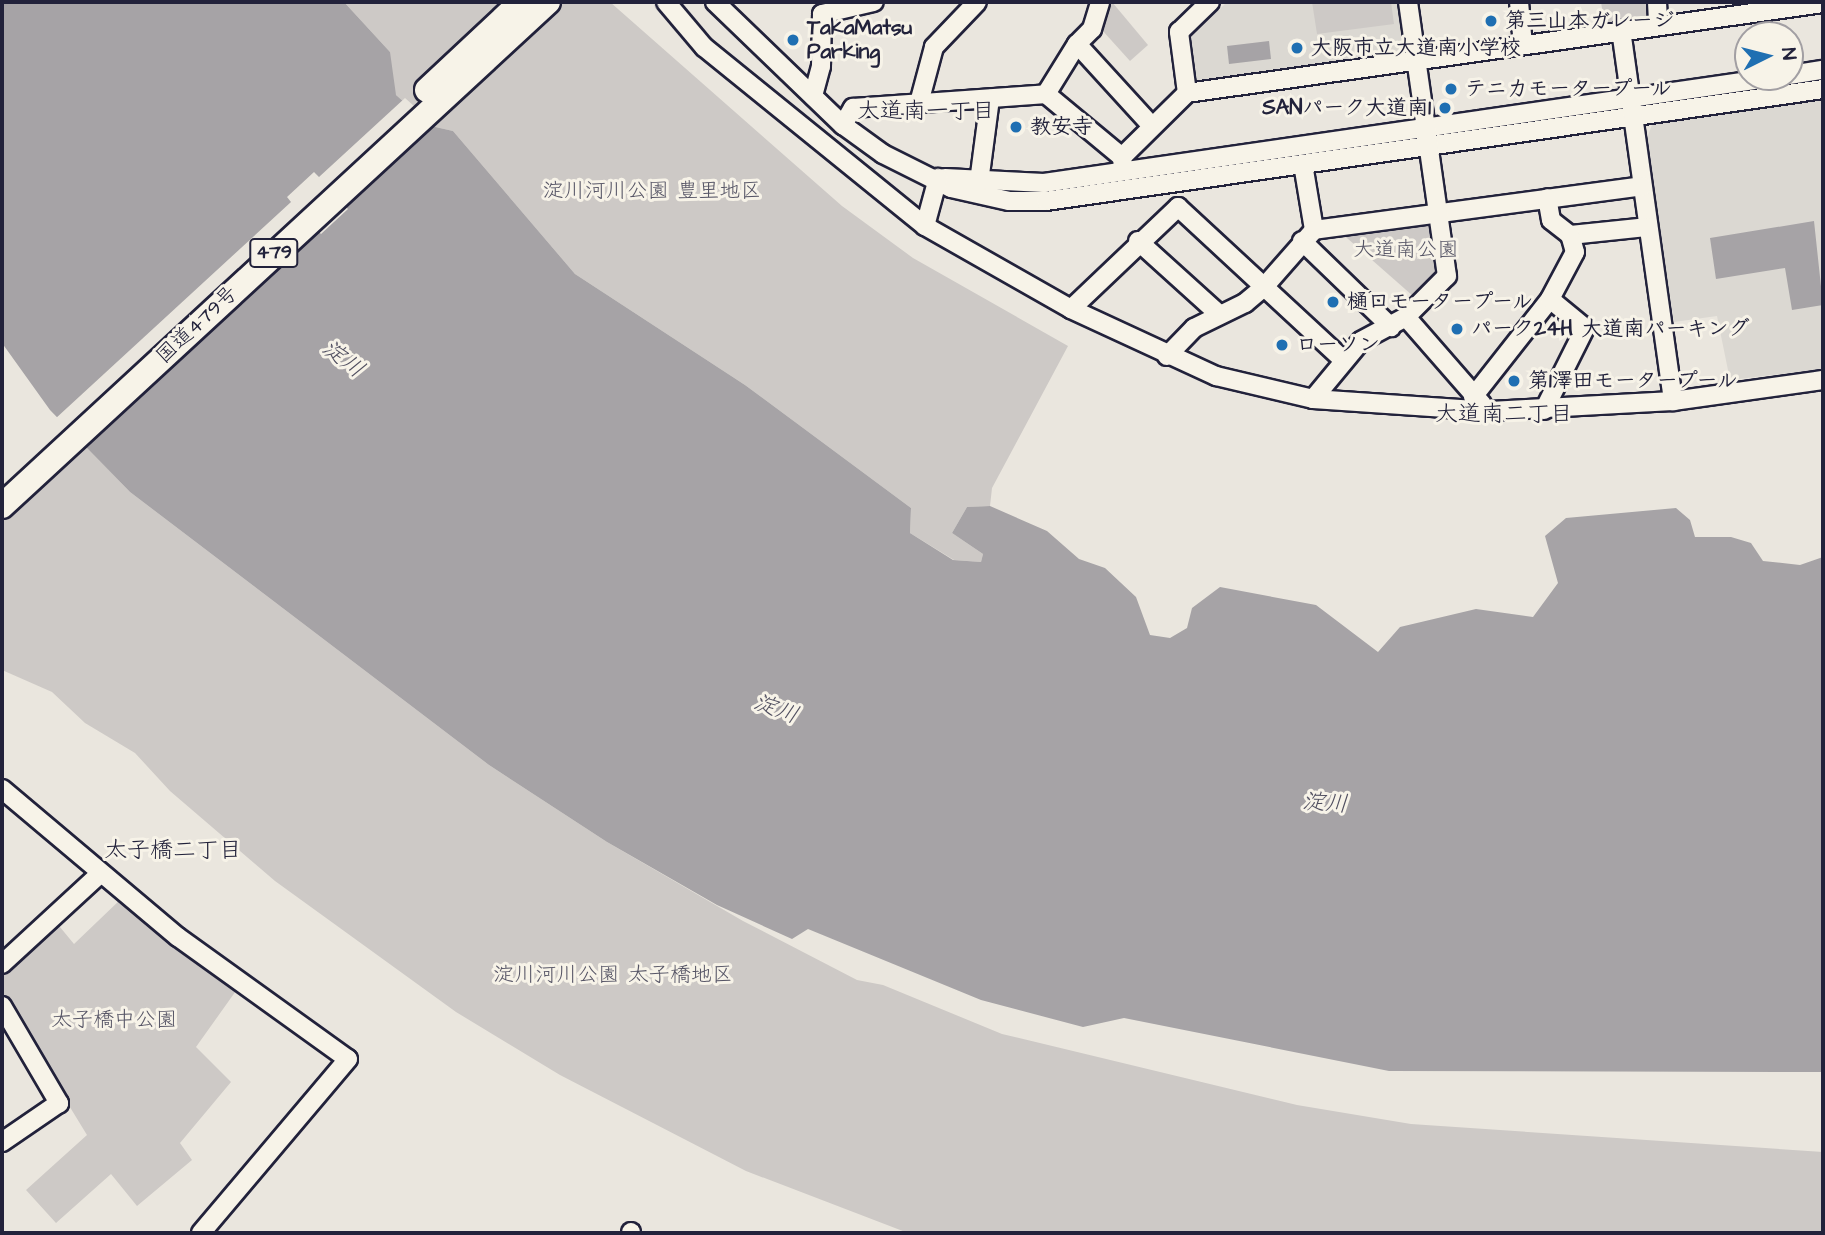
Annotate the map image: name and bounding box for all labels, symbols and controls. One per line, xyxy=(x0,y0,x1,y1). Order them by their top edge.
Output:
place label: 第三山本ガレージ xyxy=(1505,8,1674,34)
marker: 第三山本ガレージ xyxy=(1483,13,1499,29)
place label: TakaMatsu Parking xyxy=(807,15,912,65)
north arrow xyxy=(1734,21,1804,91)
marker: TakaMatsu Parking xyxy=(785,32,801,48)
place label: 大阪市立大道南小学校 xyxy=(1311,35,1521,61)
marker: 大阪市立大道南小学校 xyxy=(1289,40,1305,56)
text: N xyxy=(1774,47,1802,61)
place label: テニカモータープール xyxy=(1465,76,1674,102)
marker: テニカモータープール xyxy=(1443,81,1459,97)
place label: SANパーク大道南1 xyxy=(1262,95,1431,121)
district label: 大道南一丁目 xyxy=(857,97,995,125)
marker: SANパーク大道南1 xyxy=(1437,100,1453,116)
place label: 教安寺 xyxy=(1030,114,1093,140)
marker: 教安寺 xyxy=(1008,119,1024,135)
park label: 淀川河川公園 豊里地区 xyxy=(543,178,761,204)
park label: 大道南公園 xyxy=(1354,237,1458,263)
road number: 479 xyxy=(248,238,300,268)
street label: 国道479号 xyxy=(151,281,243,369)
place label: 樋口モータープール xyxy=(1347,289,1535,315)
marker: 樋口モータープール xyxy=(1325,294,1341,310)
place label: パーク24H 大道南パーキング xyxy=(1471,316,1749,342)
marker: パーク24H 大道南パーキング xyxy=(1449,321,1465,337)
place label: ローソン xyxy=(1296,332,1380,358)
water label: 淀川 xyxy=(316,334,370,384)
marker: ローソン xyxy=(1274,337,1290,353)
place label: 第1澤田モータープール xyxy=(1528,368,1739,394)
marker: 第1澤田モータープール xyxy=(1506,373,1522,389)
district label: 大道南二丁目 xyxy=(1435,400,1573,428)
water label: 淀川 xyxy=(750,688,802,730)
water label: 淀川 xyxy=(1301,788,1349,818)
district label: 太子橋二丁目 xyxy=(104,836,242,864)
park label: 淀川河川公園 太子橋地区 xyxy=(493,962,733,988)
park label: 太子橋中公園 xyxy=(51,1007,177,1033)

